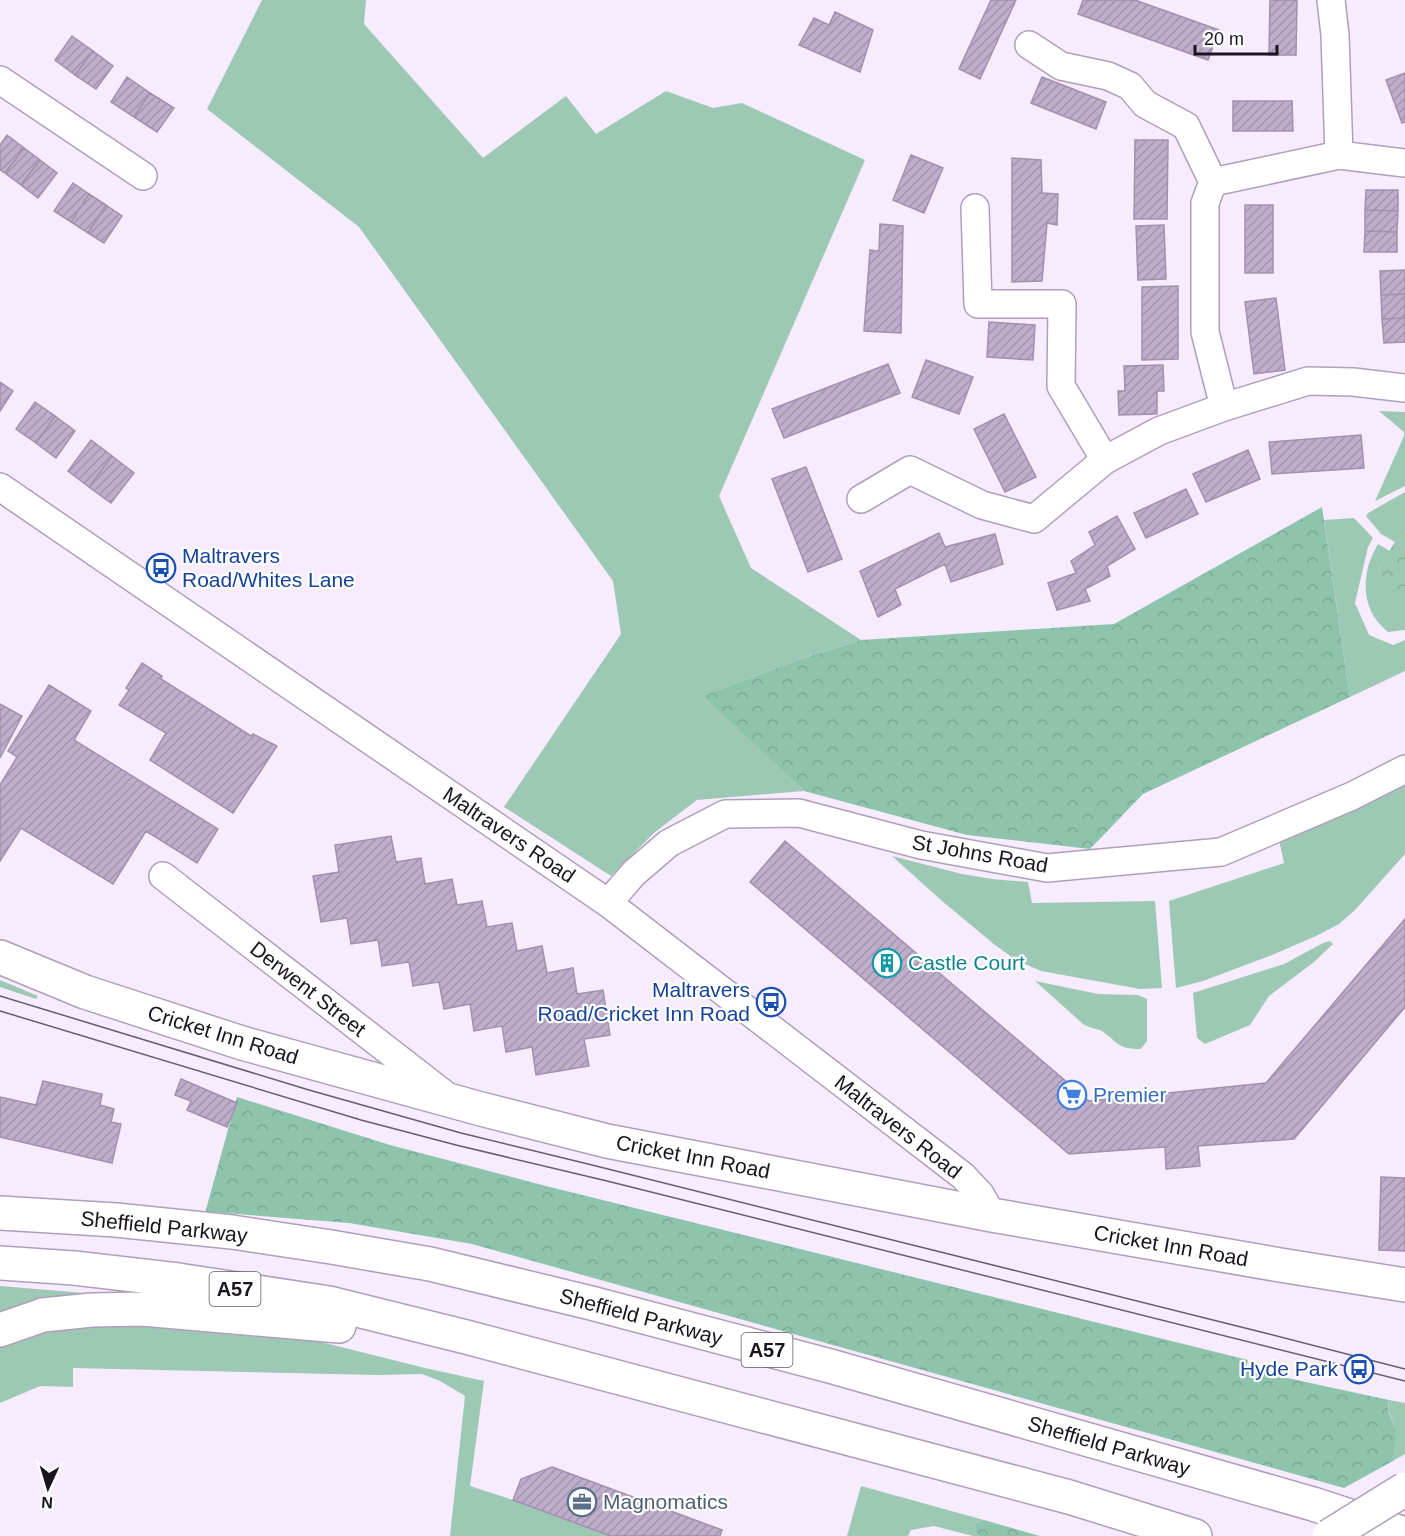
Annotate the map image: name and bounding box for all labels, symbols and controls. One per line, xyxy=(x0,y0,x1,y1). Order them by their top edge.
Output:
scale bar xyxy=(1195,18,1278,56)
text: 20 m xyxy=(1204,29,1244,49)
place label: Maltravers Road/Whites Lane xyxy=(182,544,355,591)
bus stop icon: Maltravers Road/Whites Lane xyxy=(145,552,177,584)
street label: Maltravers Road xyxy=(439,782,580,887)
street label: St Johns Road xyxy=(910,830,1050,877)
street label: Derwent Street xyxy=(246,936,371,1041)
building icon: Castle Court xyxy=(871,947,903,979)
place label: Castle Court xyxy=(908,951,1025,974)
place label: Maltravers Road/Cricket Inn Road xyxy=(538,978,750,1025)
bus stop icon: Maltravers Road/Cricket Inn Road xyxy=(755,986,787,1018)
street label: Cricket Inn Road xyxy=(145,1001,301,1068)
street label: Maltravers Road xyxy=(831,1070,966,1183)
supermarket icon: Premier xyxy=(1056,1079,1088,1111)
place label: Premier xyxy=(1093,1083,1167,1106)
street label: Cricket Inn Road xyxy=(614,1130,772,1183)
street label: Sheffield Parkway xyxy=(79,1206,249,1247)
street label: Cricket Inn Road xyxy=(1092,1221,1250,1270)
road number: A57 xyxy=(210,1272,260,1306)
street label: Sheffield Parkway xyxy=(557,1284,726,1349)
road number: A57 xyxy=(742,1333,792,1367)
bus stop icon: Hyde Park xyxy=(1343,1353,1375,1385)
place label: Hyde Park xyxy=(1240,1357,1338,1380)
street label: Sheffield Parkway xyxy=(1025,1411,1193,1480)
north arrow xyxy=(18,1458,78,1518)
office icon: Magnomatics xyxy=(566,1486,598,1518)
place label: Magnomatics xyxy=(603,1490,728,1513)
text: N xyxy=(41,1494,53,1511)

